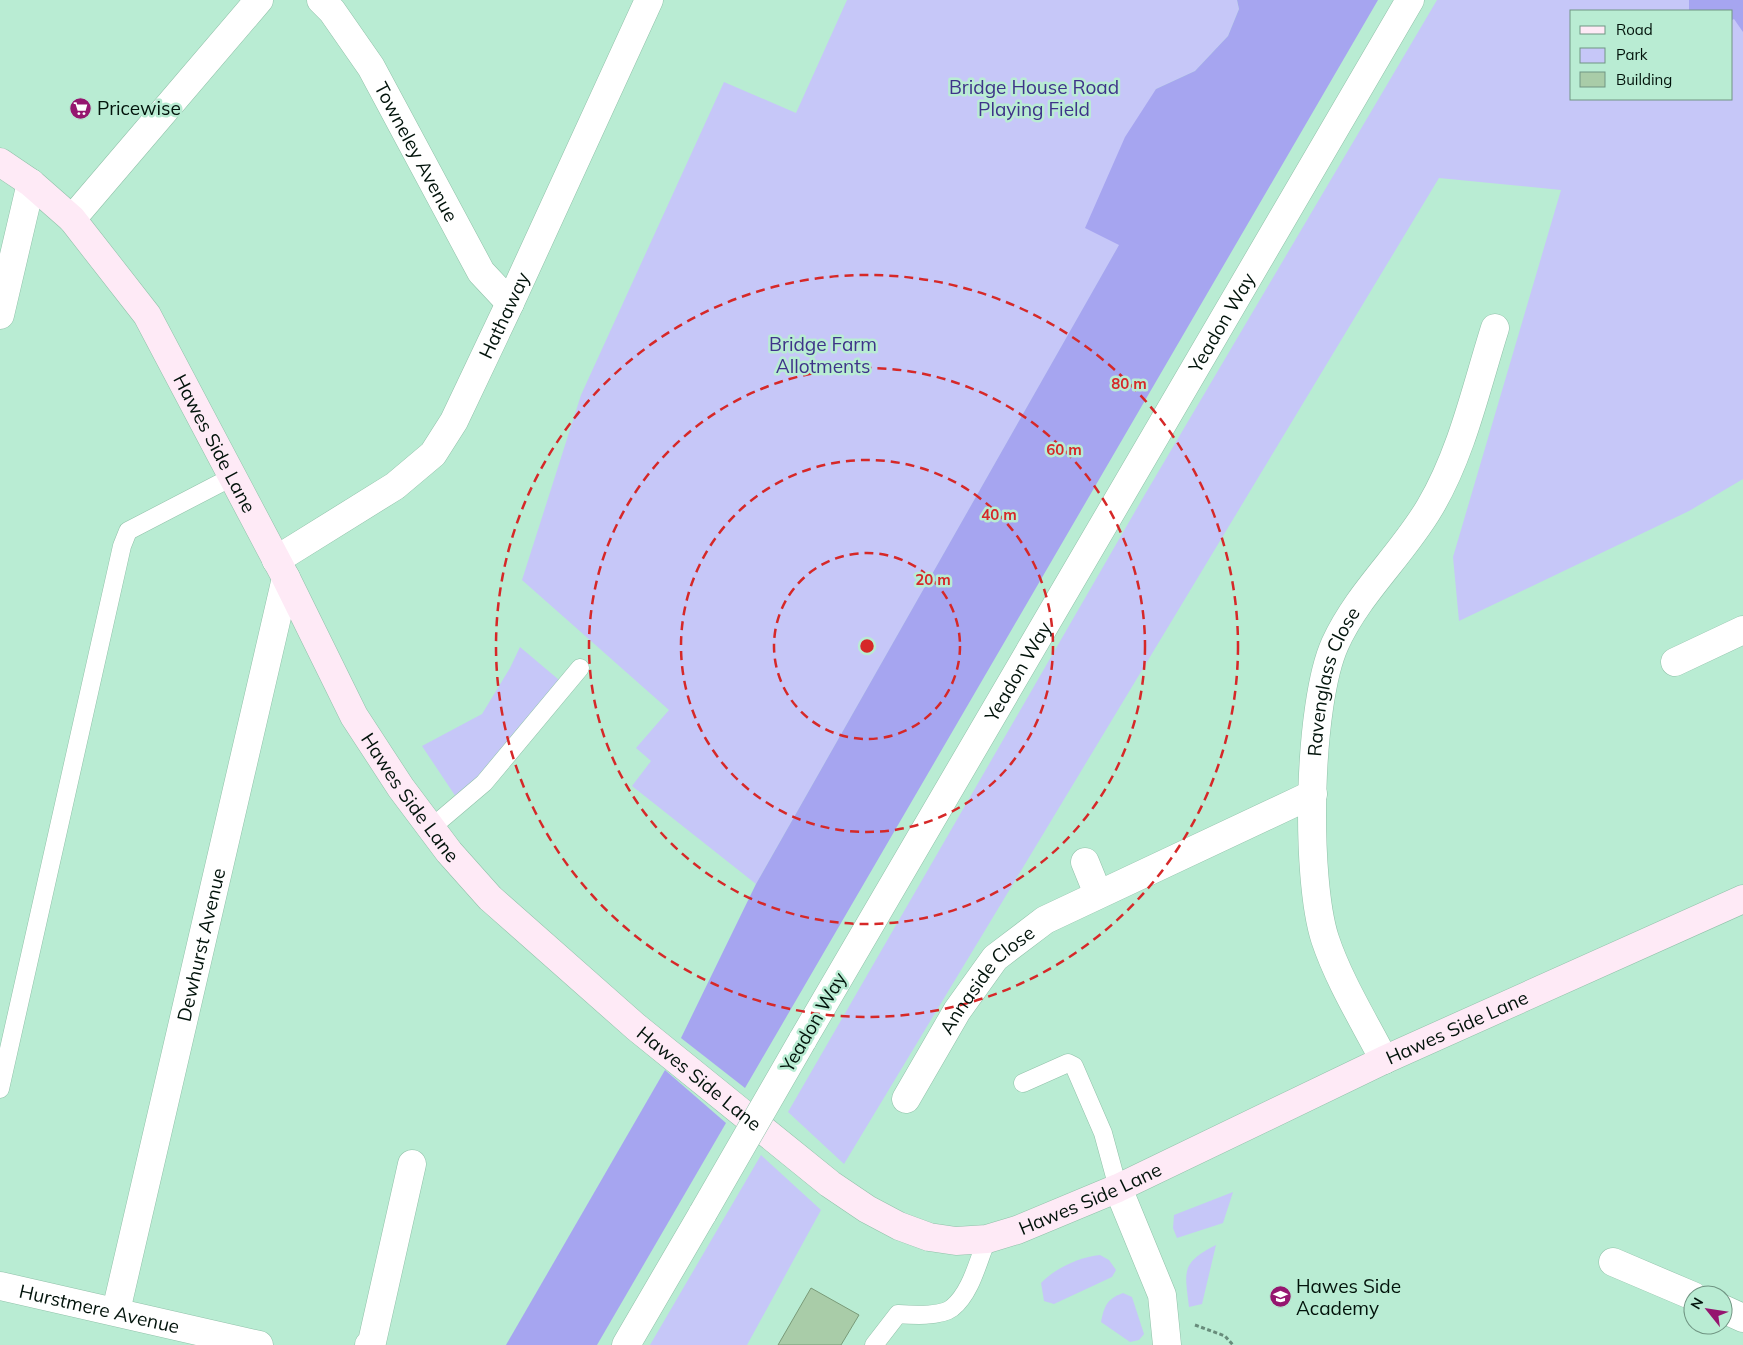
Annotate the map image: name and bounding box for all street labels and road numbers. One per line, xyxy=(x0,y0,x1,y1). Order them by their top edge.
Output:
street label: Towneley Avenue xyxy=(369,78,464,226)
street label: Hathaway xyxy=(473,268,535,362)
street label: Yeadon Way xyxy=(1183,268,1260,378)
street label: Hawes Side Lane xyxy=(168,370,261,517)
street label: Ravenglass Close xyxy=(1302,602,1365,757)
street label: Yeadon Way xyxy=(979,617,1056,727)
street label: Hawes Side Lane xyxy=(356,728,464,867)
street label: Dewhurst Avenue xyxy=(172,866,230,1024)
street label: Annaside Close xyxy=(934,920,1039,1039)
street label: Yeadon Way xyxy=(774,968,851,1077)
street label: Hawes Side Lane xyxy=(1382,985,1532,1070)
street label: Hawes Side Lane xyxy=(632,1021,766,1136)
street label: Hawes Side Lane xyxy=(1015,1157,1165,1240)
street label: Hurstmere Avenue xyxy=(17,1279,182,1339)

